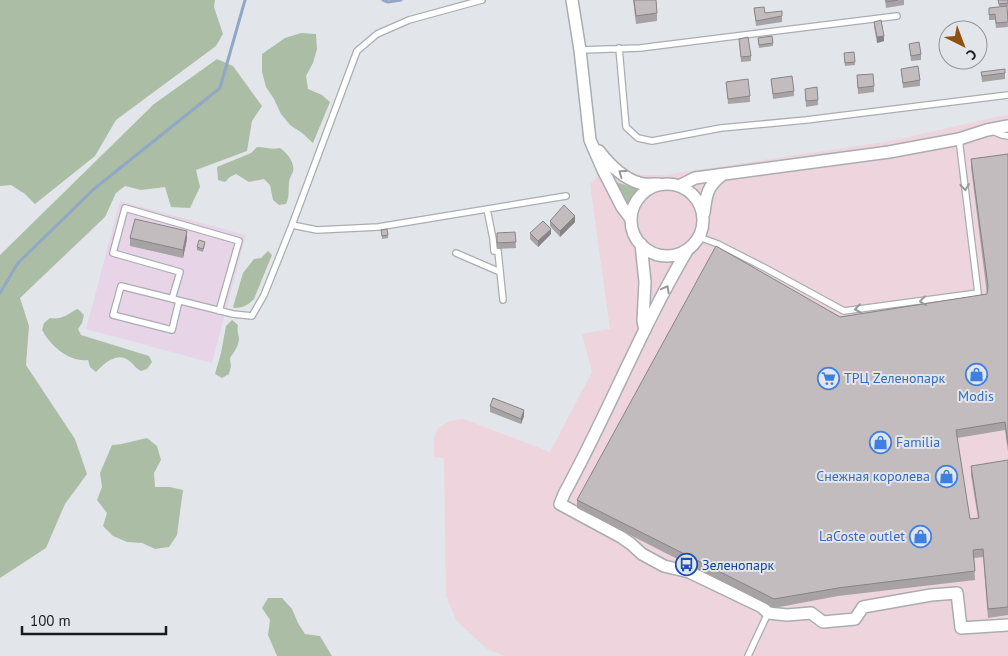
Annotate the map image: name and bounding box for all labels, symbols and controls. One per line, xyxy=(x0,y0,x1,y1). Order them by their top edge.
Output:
north arrow xyxy=(938,20,988,70)
text: С xyxy=(963,45,981,64)
one-way arrow xyxy=(619,170,628,179)
one-way arrow xyxy=(959,184,970,192)
one-way arrow xyxy=(660,286,670,295)
one-way arrow xyxy=(919,295,927,306)
one-way arrow xyxy=(854,304,862,314)
shop icon: Modis xyxy=(964,362,988,386)
supermarket icon: ТРЦ Zеленопарк xyxy=(816,366,840,390)
place label: ТРЦ Zеленопарк xyxy=(844,369,946,387)
place label: Modis xyxy=(958,387,994,405)
shop icon: Familia xyxy=(868,430,892,454)
place label: Familia xyxy=(896,433,940,451)
shop icon: Снежная королева xyxy=(934,464,958,488)
place label: Снежная королева xyxy=(816,467,930,485)
shop icon: LaCoste outlet xyxy=(909,524,933,548)
place label: LaCoste outlet xyxy=(819,527,905,545)
bus stop icon: Зеленопарк xyxy=(674,553,698,577)
place label: Зеленопарк xyxy=(702,556,775,574)
scale bar xyxy=(22,604,166,636)
text: 100 m xyxy=(30,611,71,630)

